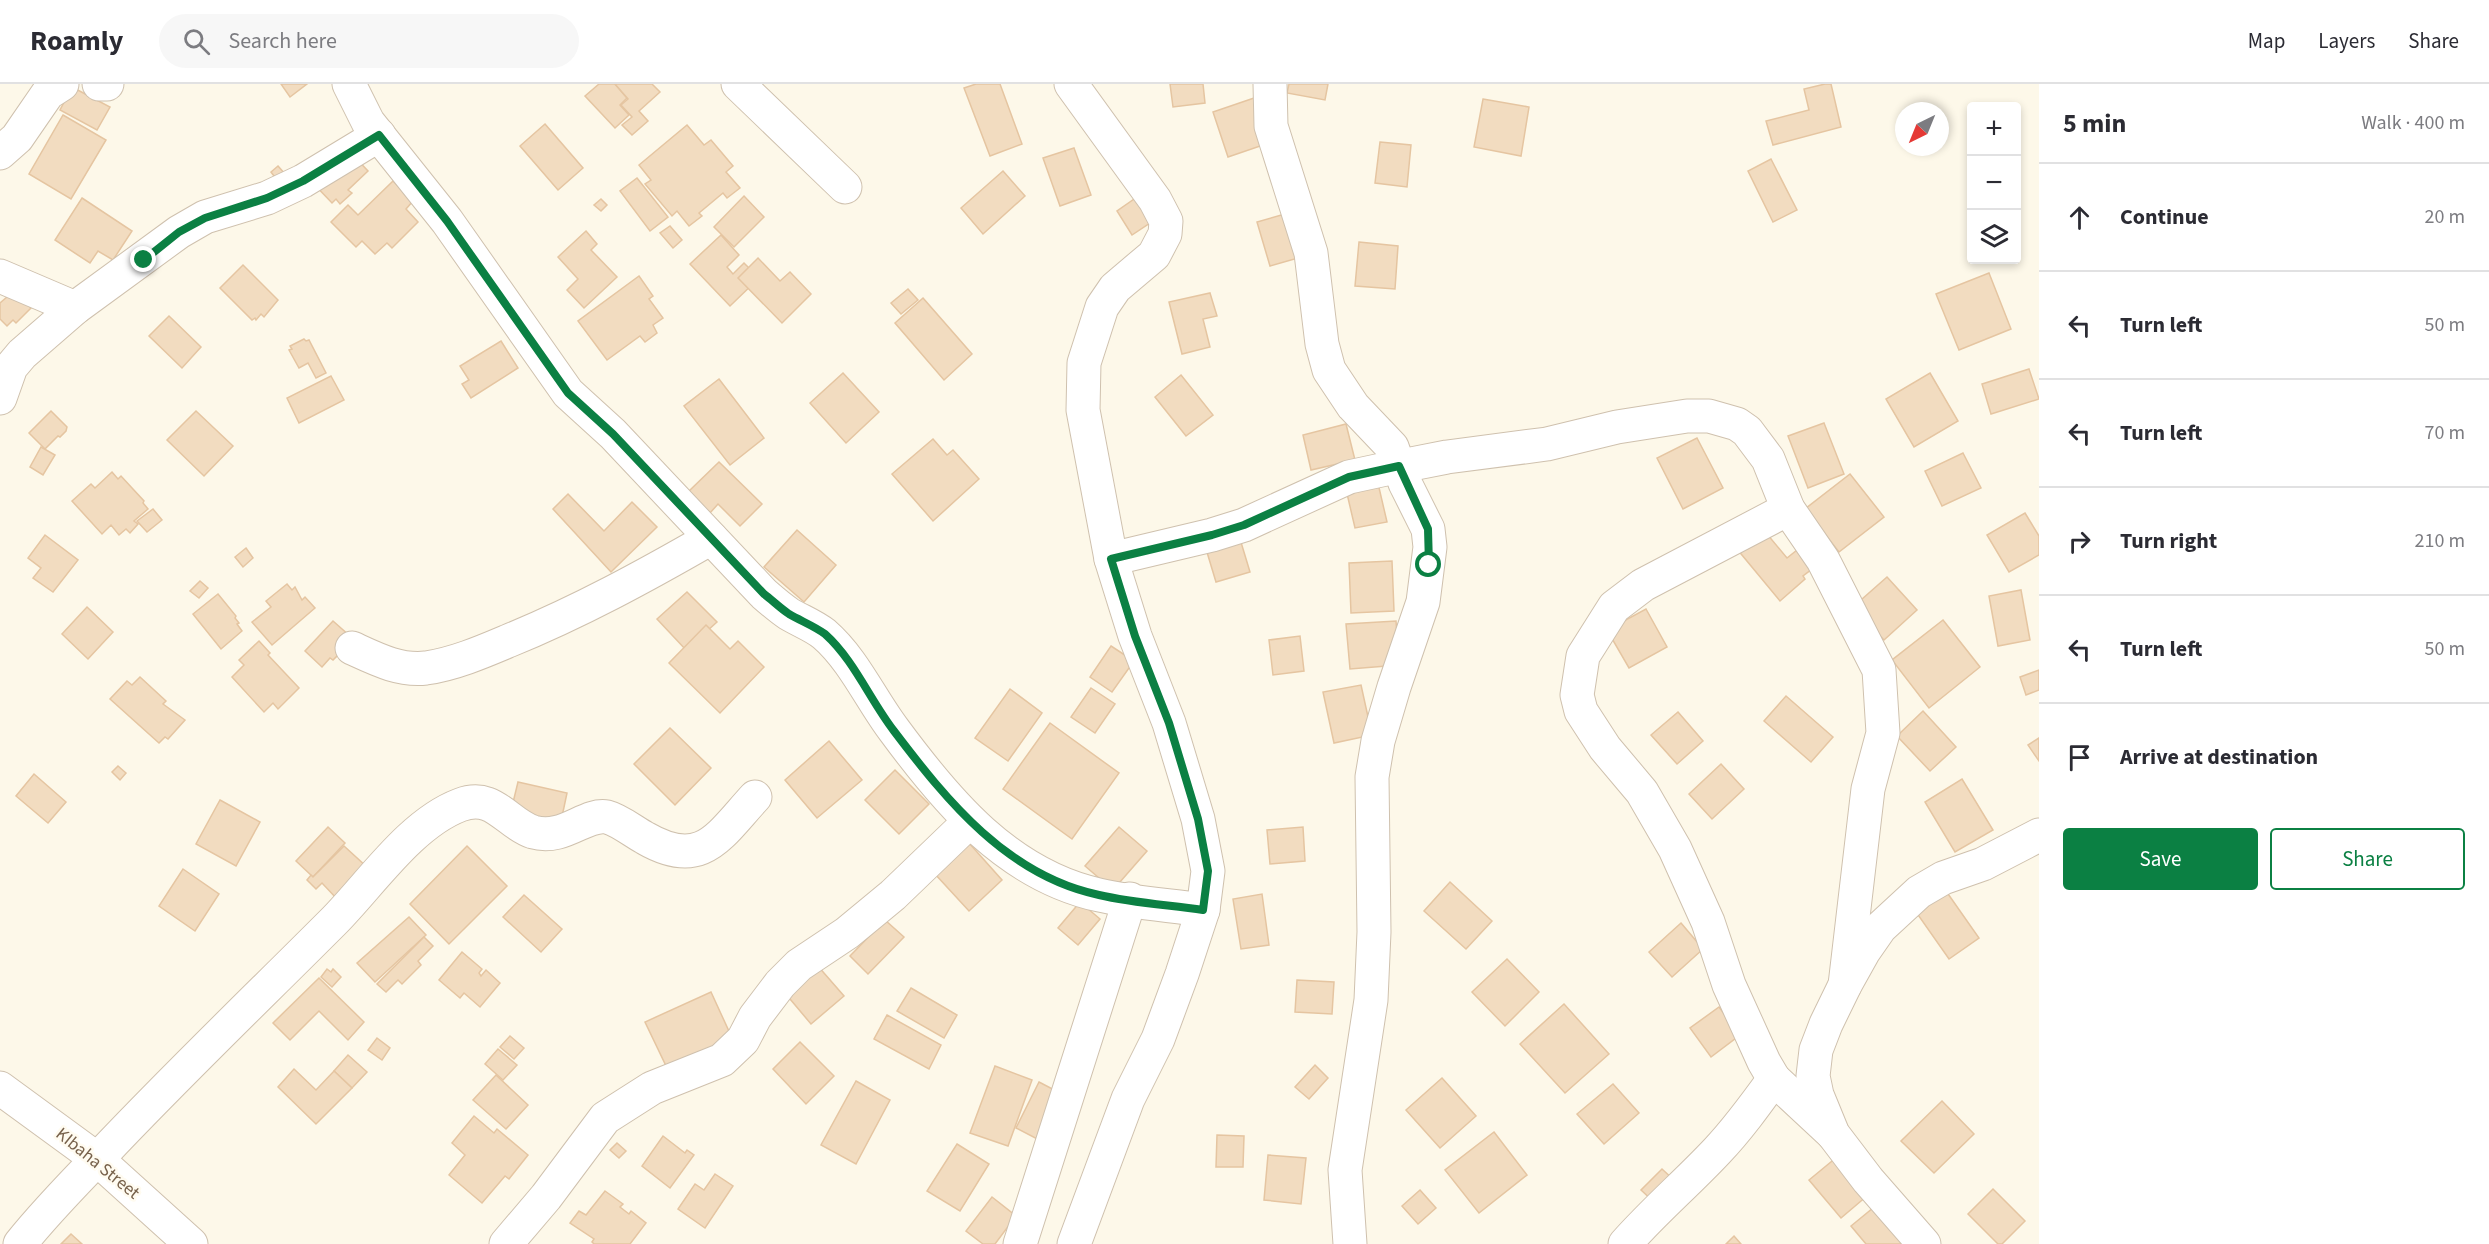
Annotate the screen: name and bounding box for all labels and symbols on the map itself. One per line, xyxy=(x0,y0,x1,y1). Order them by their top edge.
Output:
north arrow xyxy=(1895,102,1949,156)
route end xyxy=(130,246,156,272)
route start xyxy=(1415,551,1441,577)
street label: KIbaha Street xyxy=(50,1122,145,1205)

